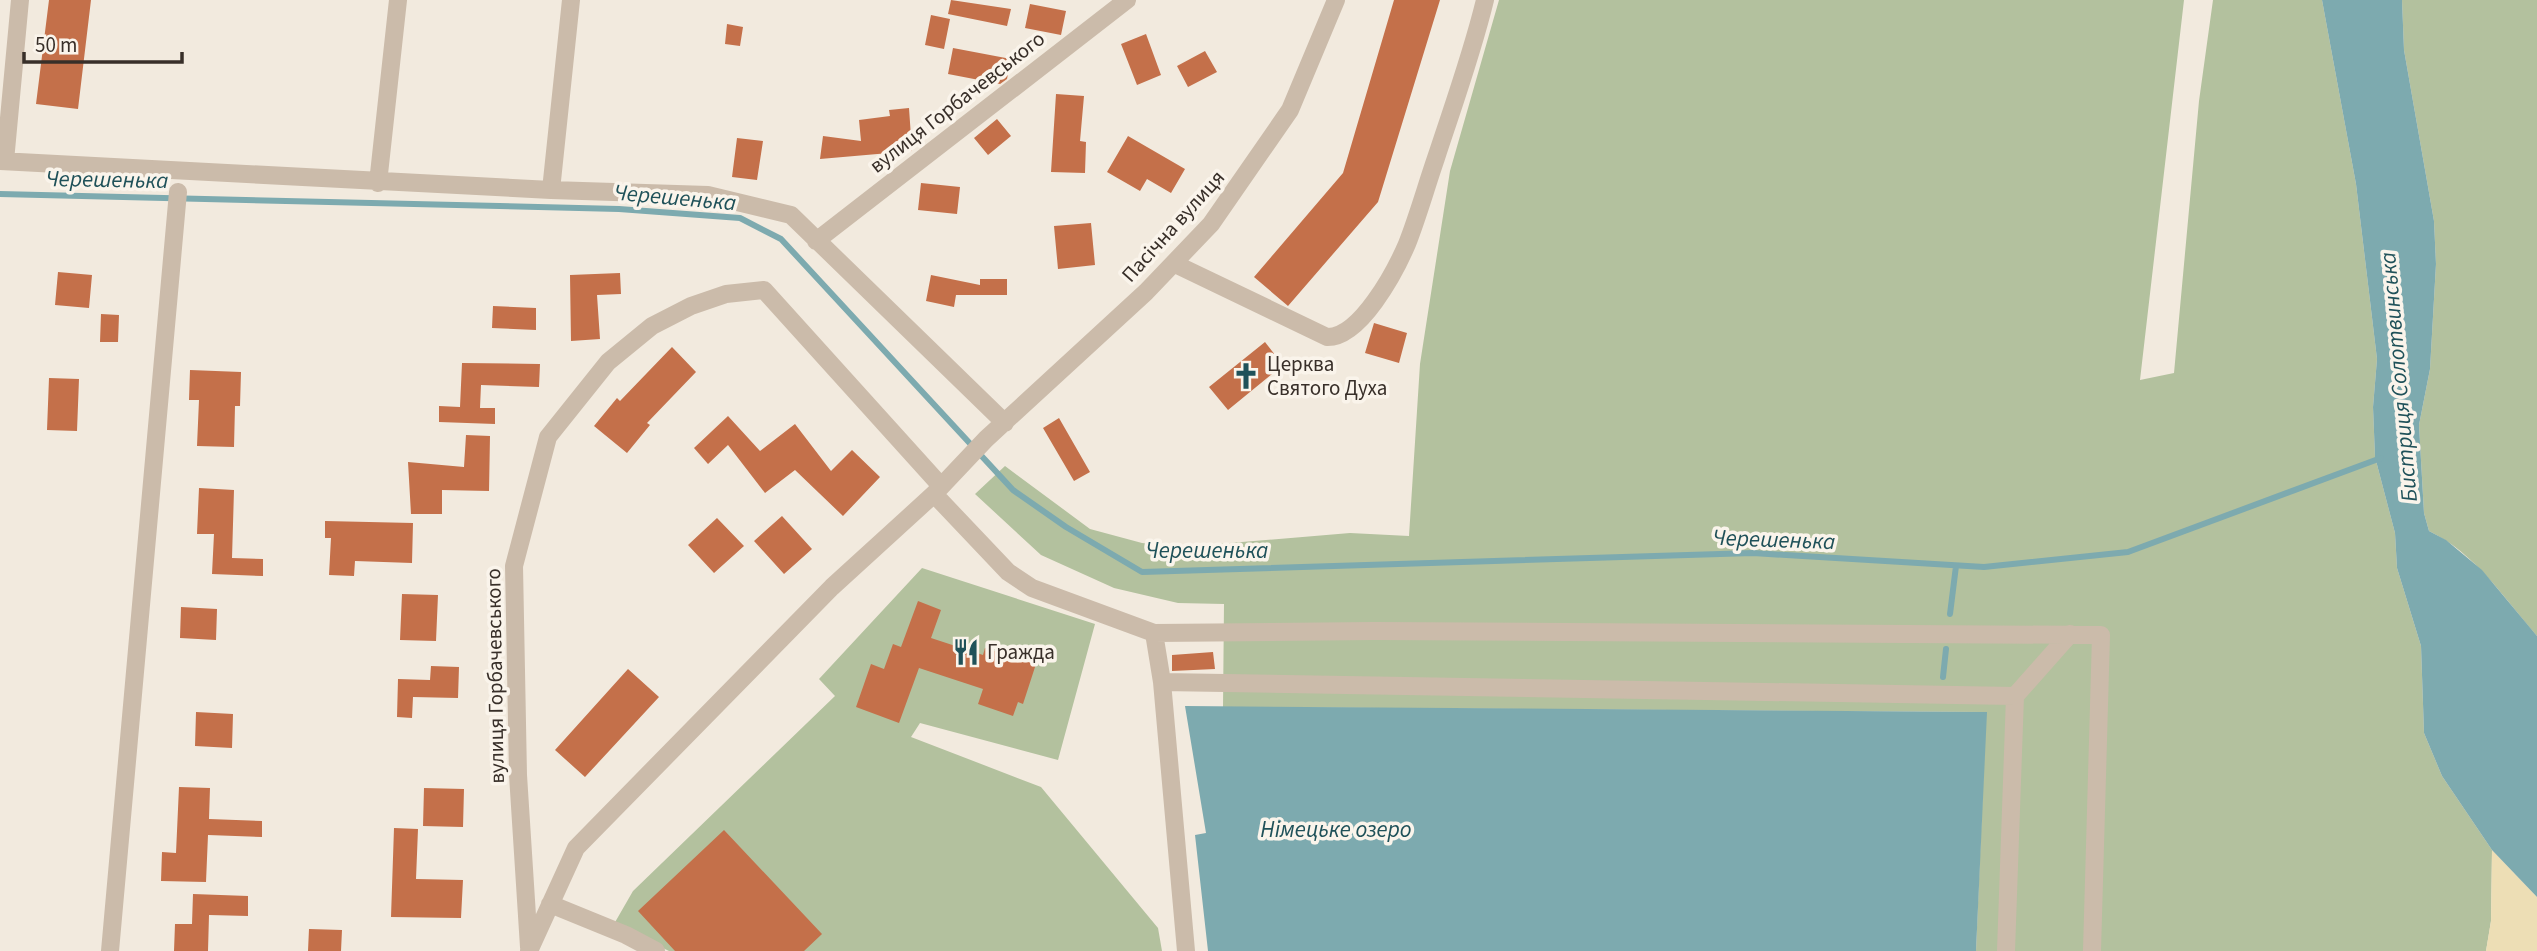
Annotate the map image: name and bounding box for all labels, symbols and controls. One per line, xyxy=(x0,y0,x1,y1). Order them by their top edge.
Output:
scale bar xyxy=(24,21,182,65)
street label: вулиця Горбачевського xyxy=(863,24,1051,180)
text: 50 m xyxy=(35,30,77,60)
water label: Черешенька xyxy=(45,162,169,197)
street label: Пасічна вулиця xyxy=(1114,163,1232,289)
water label: Черешенька xyxy=(612,176,738,219)
water label: Бистриця Солотвинська xyxy=(2371,251,2426,503)
place label: Церква Святого Духа xyxy=(1267,349,1387,403)
church icon: Церква Святого Духа xyxy=(1231,361,1261,391)
water label: Черешенька xyxy=(1712,521,1836,558)
water label: Черешенька xyxy=(1146,534,1268,567)
street label: вулиця Горбачевського xyxy=(478,568,512,784)
restaurant icon: Гражда xyxy=(951,637,981,667)
place label: Гражда xyxy=(987,637,1055,667)
water label: Німецьке озеро xyxy=(1260,813,1412,846)

